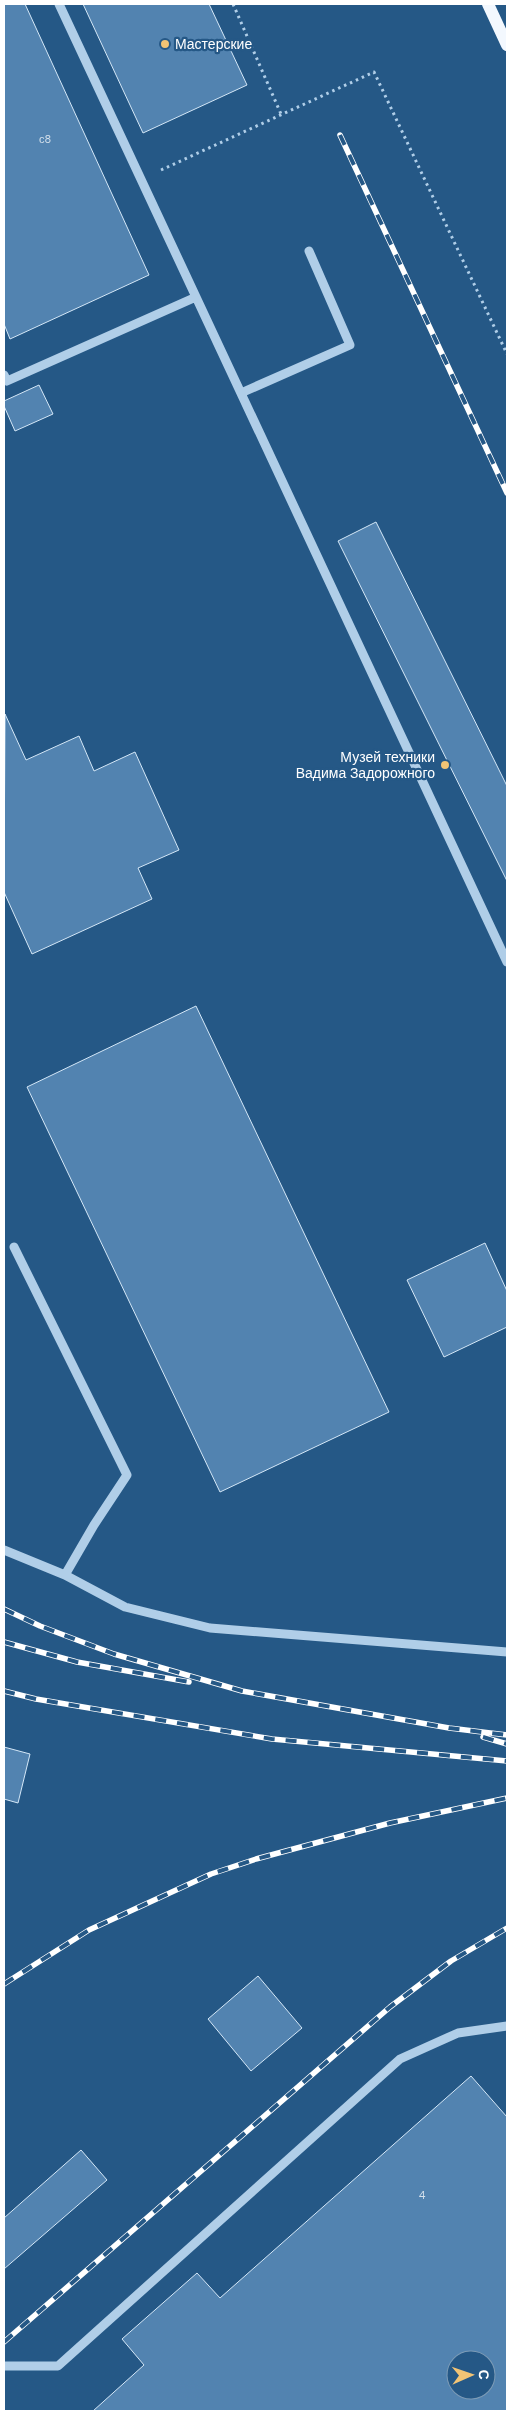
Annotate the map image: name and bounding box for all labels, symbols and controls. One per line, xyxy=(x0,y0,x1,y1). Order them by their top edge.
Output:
place label: Мастерские xyxy=(175,35,252,53)
marker: Мастерские xyxy=(159,38,171,50)
house number: с8 xyxy=(39,132,51,146)
place label: Музей техники Вадима Задорожного xyxy=(296,748,435,782)
marker: Музей техники Вадима Задорожного xyxy=(439,759,451,771)
house number: 4 xyxy=(419,2188,426,2202)
north arrow xyxy=(446,2350,496,2400)
text: С xyxy=(475,2369,493,2380)

